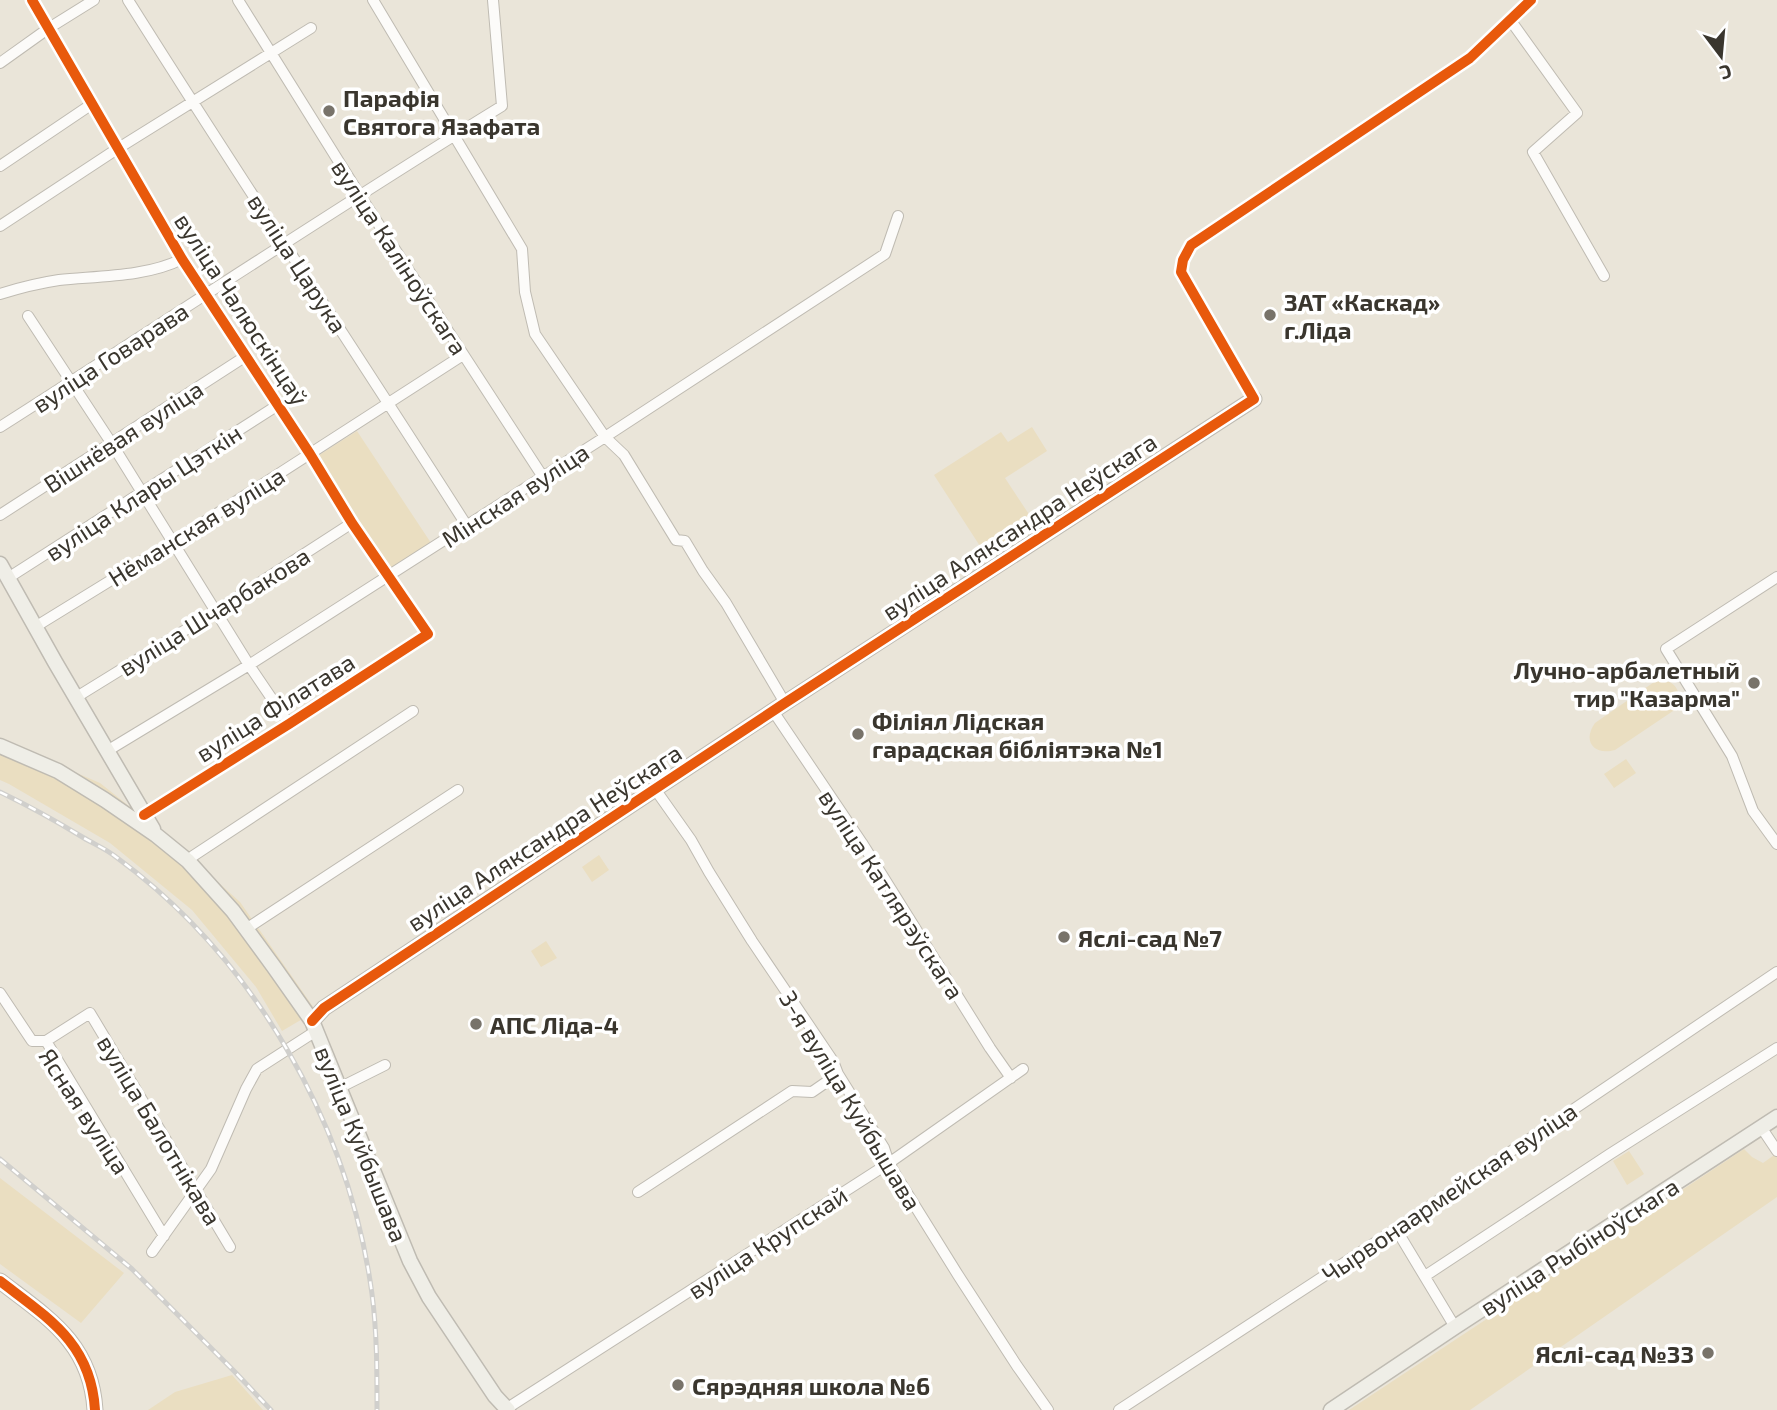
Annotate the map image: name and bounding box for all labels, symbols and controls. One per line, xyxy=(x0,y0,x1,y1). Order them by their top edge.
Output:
north arrow xyxy=(1686,21,1756,91)
text: С xyxy=(1717,60,1734,85)
place label: Парафія Святога Язафата xyxy=(343,83,540,140)
marker: Парафія Святога Язафата xyxy=(321,103,337,119)
street label: вуліца Каліноўскага xyxy=(325,154,474,361)
street label: вуліца Царука xyxy=(241,188,354,339)
street label: вуліца Чалюскінцаў xyxy=(168,207,315,411)
place label: ЗАТ «Каскад» г.Ліда xyxy=(1284,287,1440,344)
street label: вуліца Говарава xyxy=(27,296,194,419)
marker: ЗАТ «Каскад» г.Ліда xyxy=(1262,307,1278,323)
street label: Вішнёвая вуліца xyxy=(38,374,209,499)
street label: вуліца Клары Цэткін xyxy=(39,418,247,567)
street label: вуліца Аляксандра Неўскага xyxy=(876,426,1162,626)
street label: Мінская вуліца xyxy=(436,437,595,554)
street label: Нёманская вуліца xyxy=(102,460,290,593)
street label: вуліца Шчарбакова xyxy=(113,540,315,682)
street label: вуліца Філатава xyxy=(190,647,360,768)
place label: Лучно-арбалетный тир "Казарма" xyxy=(1514,655,1740,712)
marker: Лучно-арбалетный тир "Казарма" xyxy=(1746,675,1762,691)
place label: Філіял Лідская гарадская бібліятэка №1 xyxy=(872,706,1163,763)
marker: Філіял Лідская гарадская бібліятэка №1 xyxy=(850,726,866,742)
street label: вуліца Аляксандра Неўскага xyxy=(401,737,687,937)
street label: вуліца Катлярэўскага xyxy=(812,784,971,1005)
place label: Яслі-сад №7 xyxy=(1078,923,1222,952)
marker: Яслі-сад №7 xyxy=(1056,929,1072,945)
street label: 3-я вуліца Куйбышава xyxy=(773,985,928,1216)
place label: АПС Ліда-4 xyxy=(490,1010,619,1039)
marker: АПС Ліда-4 xyxy=(468,1016,484,1032)
street label: вуліца Балотнікава xyxy=(91,1030,228,1231)
street label: вуліца Куйбышава xyxy=(309,1042,415,1247)
street label: Ясная вуліца xyxy=(33,1043,136,1180)
street label: Чырвонаармейская вуліца xyxy=(1316,1096,1582,1289)
street label: вуліца Рыбіноўскага xyxy=(1474,1171,1684,1322)
street label: вуліца Крупскай xyxy=(682,1180,853,1305)
place label: Яслі-сад №33 xyxy=(1535,1339,1694,1368)
marker: Яслі-сад №33 xyxy=(1700,1345,1716,1361)
place label: Сярэдняя школа №6 xyxy=(692,1371,930,1400)
marker: Сярэдняя школа №6 xyxy=(670,1377,686,1393)

